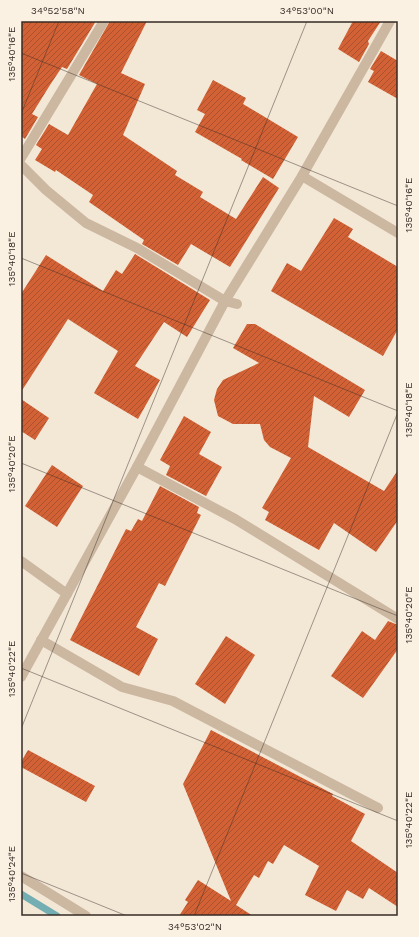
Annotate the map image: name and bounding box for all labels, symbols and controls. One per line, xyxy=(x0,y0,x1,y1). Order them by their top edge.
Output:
text: 34°52'58"N xyxy=(31,5,85,16)
text: 34°53'00"N xyxy=(280,5,334,16)
text: 135°40'16"E xyxy=(6,27,17,81)
text: 135°40'16"E xyxy=(403,178,414,232)
text: 135°40'18"E xyxy=(6,231,17,287)
text: 135°40'18"E xyxy=(403,382,414,438)
text: 135°40'20"E xyxy=(6,435,17,493)
text: 135°40'20"E xyxy=(403,586,414,644)
text: 135°40'22"E xyxy=(6,641,17,697)
text: 135°40'22"E xyxy=(403,792,414,848)
text: 135°40'24"E xyxy=(6,846,17,902)
text: 34°53'02"N xyxy=(168,921,222,932)

